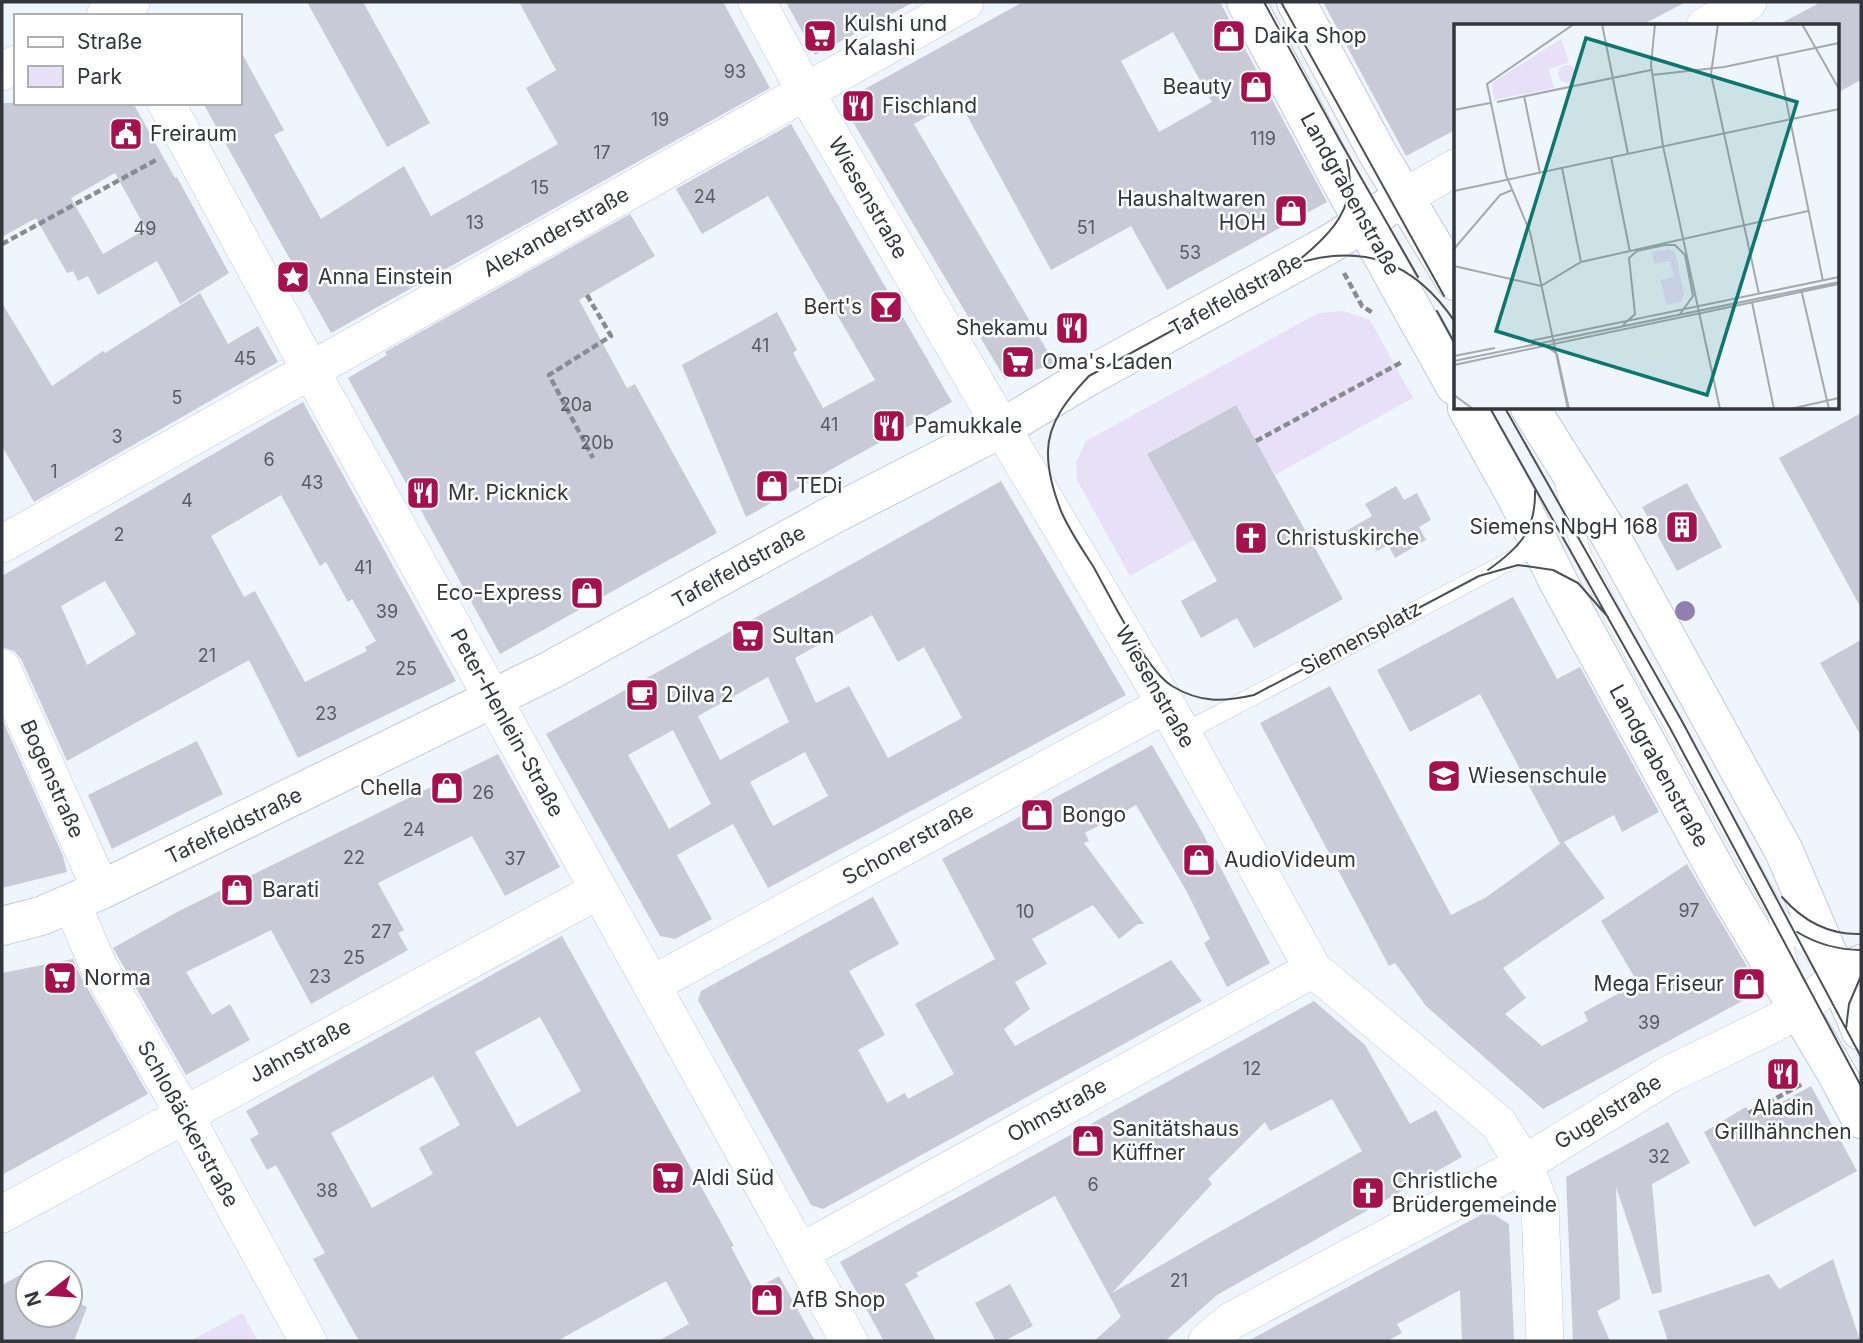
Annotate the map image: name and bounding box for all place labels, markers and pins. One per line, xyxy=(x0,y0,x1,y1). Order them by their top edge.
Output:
place label: Kulshi und Kalashi xyxy=(844,11,947,60)
supermarket icon: Kulshi und Kalashi xyxy=(801,17,839,55)
shop icon: Daika Shop xyxy=(1210,17,1248,55)
place label: Daika Shop xyxy=(1254,23,1367,48)
shop icon: Beauty xyxy=(1237,68,1275,106)
place label: Beauty xyxy=(1163,74,1232,99)
restaurant icon: Fischland xyxy=(839,87,877,125)
place label: Fischland xyxy=(882,93,977,118)
public building icon: Freiraum xyxy=(107,115,145,153)
place label: Freiraum xyxy=(150,121,237,146)
place label: Haushaltwaren HOH xyxy=(1117,186,1266,235)
shop icon: Haushaltwaren HOH xyxy=(1272,192,1310,230)
place icon: Anna Einstein xyxy=(274,258,312,296)
place label: Anna Einstein xyxy=(318,264,453,289)
bar icon: Bert's xyxy=(867,288,905,326)
place label: Bert's xyxy=(804,294,862,319)
restaurant icon: Shekamu xyxy=(1053,309,1091,347)
place label: Shekamu xyxy=(956,315,1048,340)
supermarket icon: Oma's Laden xyxy=(999,343,1037,381)
place label: Oma's Laden xyxy=(1042,349,1173,374)
restaurant icon: Pamukkale xyxy=(870,407,908,445)
place label: Pamukkale xyxy=(914,413,1022,438)
shop icon: TEDi xyxy=(753,467,791,505)
place label: TEDi xyxy=(796,473,842,498)
restaurant icon: Mr. Picknick xyxy=(404,474,442,512)
place label: Mr. Picknick xyxy=(448,480,569,505)
building icon: Siemens NbgH 168 xyxy=(1663,508,1701,546)
place label: Siemens NbgH 168 xyxy=(1470,514,1658,539)
church icon: Christuskirche xyxy=(1232,519,1270,557)
place label: Christuskirche xyxy=(1276,525,1419,550)
shop icon: Eco-Express xyxy=(568,574,606,612)
place label: Eco-Express xyxy=(436,580,562,605)
supermarket icon: Sultan xyxy=(729,617,767,655)
place label: Sultan xyxy=(772,623,834,648)
cafe icon: Dilva 2 xyxy=(623,676,661,714)
place label: Dilva 2 xyxy=(666,682,734,707)
school or university icon: Wiesenschule xyxy=(1425,757,1463,795)
place label: Wiesenschule xyxy=(1468,763,1607,788)
shop icon: Chella xyxy=(428,769,466,807)
place label: Chella xyxy=(360,775,422,800)
shop icon: Bongo xyxy=(1018,796,1056,834)
place label: Bongo xyxy=(1062,802,1126,827)
shop icon: AudioVideum xyxy=(1180,841,1218,879)
place label: AudioVideum xyxy=(1224,847,1356,872)
shop icon: Barati xyxy=(218,871,256,909)
place label: Barati xyxy=(262,877,319,902)
supermarket icon: Norma xyxy=(41,959,79,997)
place label: Norma xyxy=(84,965,151,990)
shop icon: Mega Friseur xyxy=(1730,965,1768,1003)
place label: Mega Friseur xyxy=(1593,971,1724,996)
restaurant icon: Aladin Grillhähnchen xyxy=(1764,1055,1802,1093)
place label: Aladin Grillhähnchen xyxy=(1714,1095,1852,1144)
place label: Sanitätshaus Küffner xyxy=(1112,1116,1239,1165)
shop icon: Sanitätshaus Küffner xyxy=(1069,1122,1107,1160)
supermarket icon: Aldi Süd xyxy=(649,1159,687,1197)
place label: Aldi Süd xyxy=(692,1165,774,1190)
place label: Christliche Brüdergemeinde xyxy=(1392,1168,1557,1217)
church icon: Christliche Brüdergemeinde xyxy=(1349,1174,1387,1212)
shop icon: AfB Shop xyxy=(748,1281,786,1319)
place label: AfB Shop xyxy=(792,1287,885,1312)

